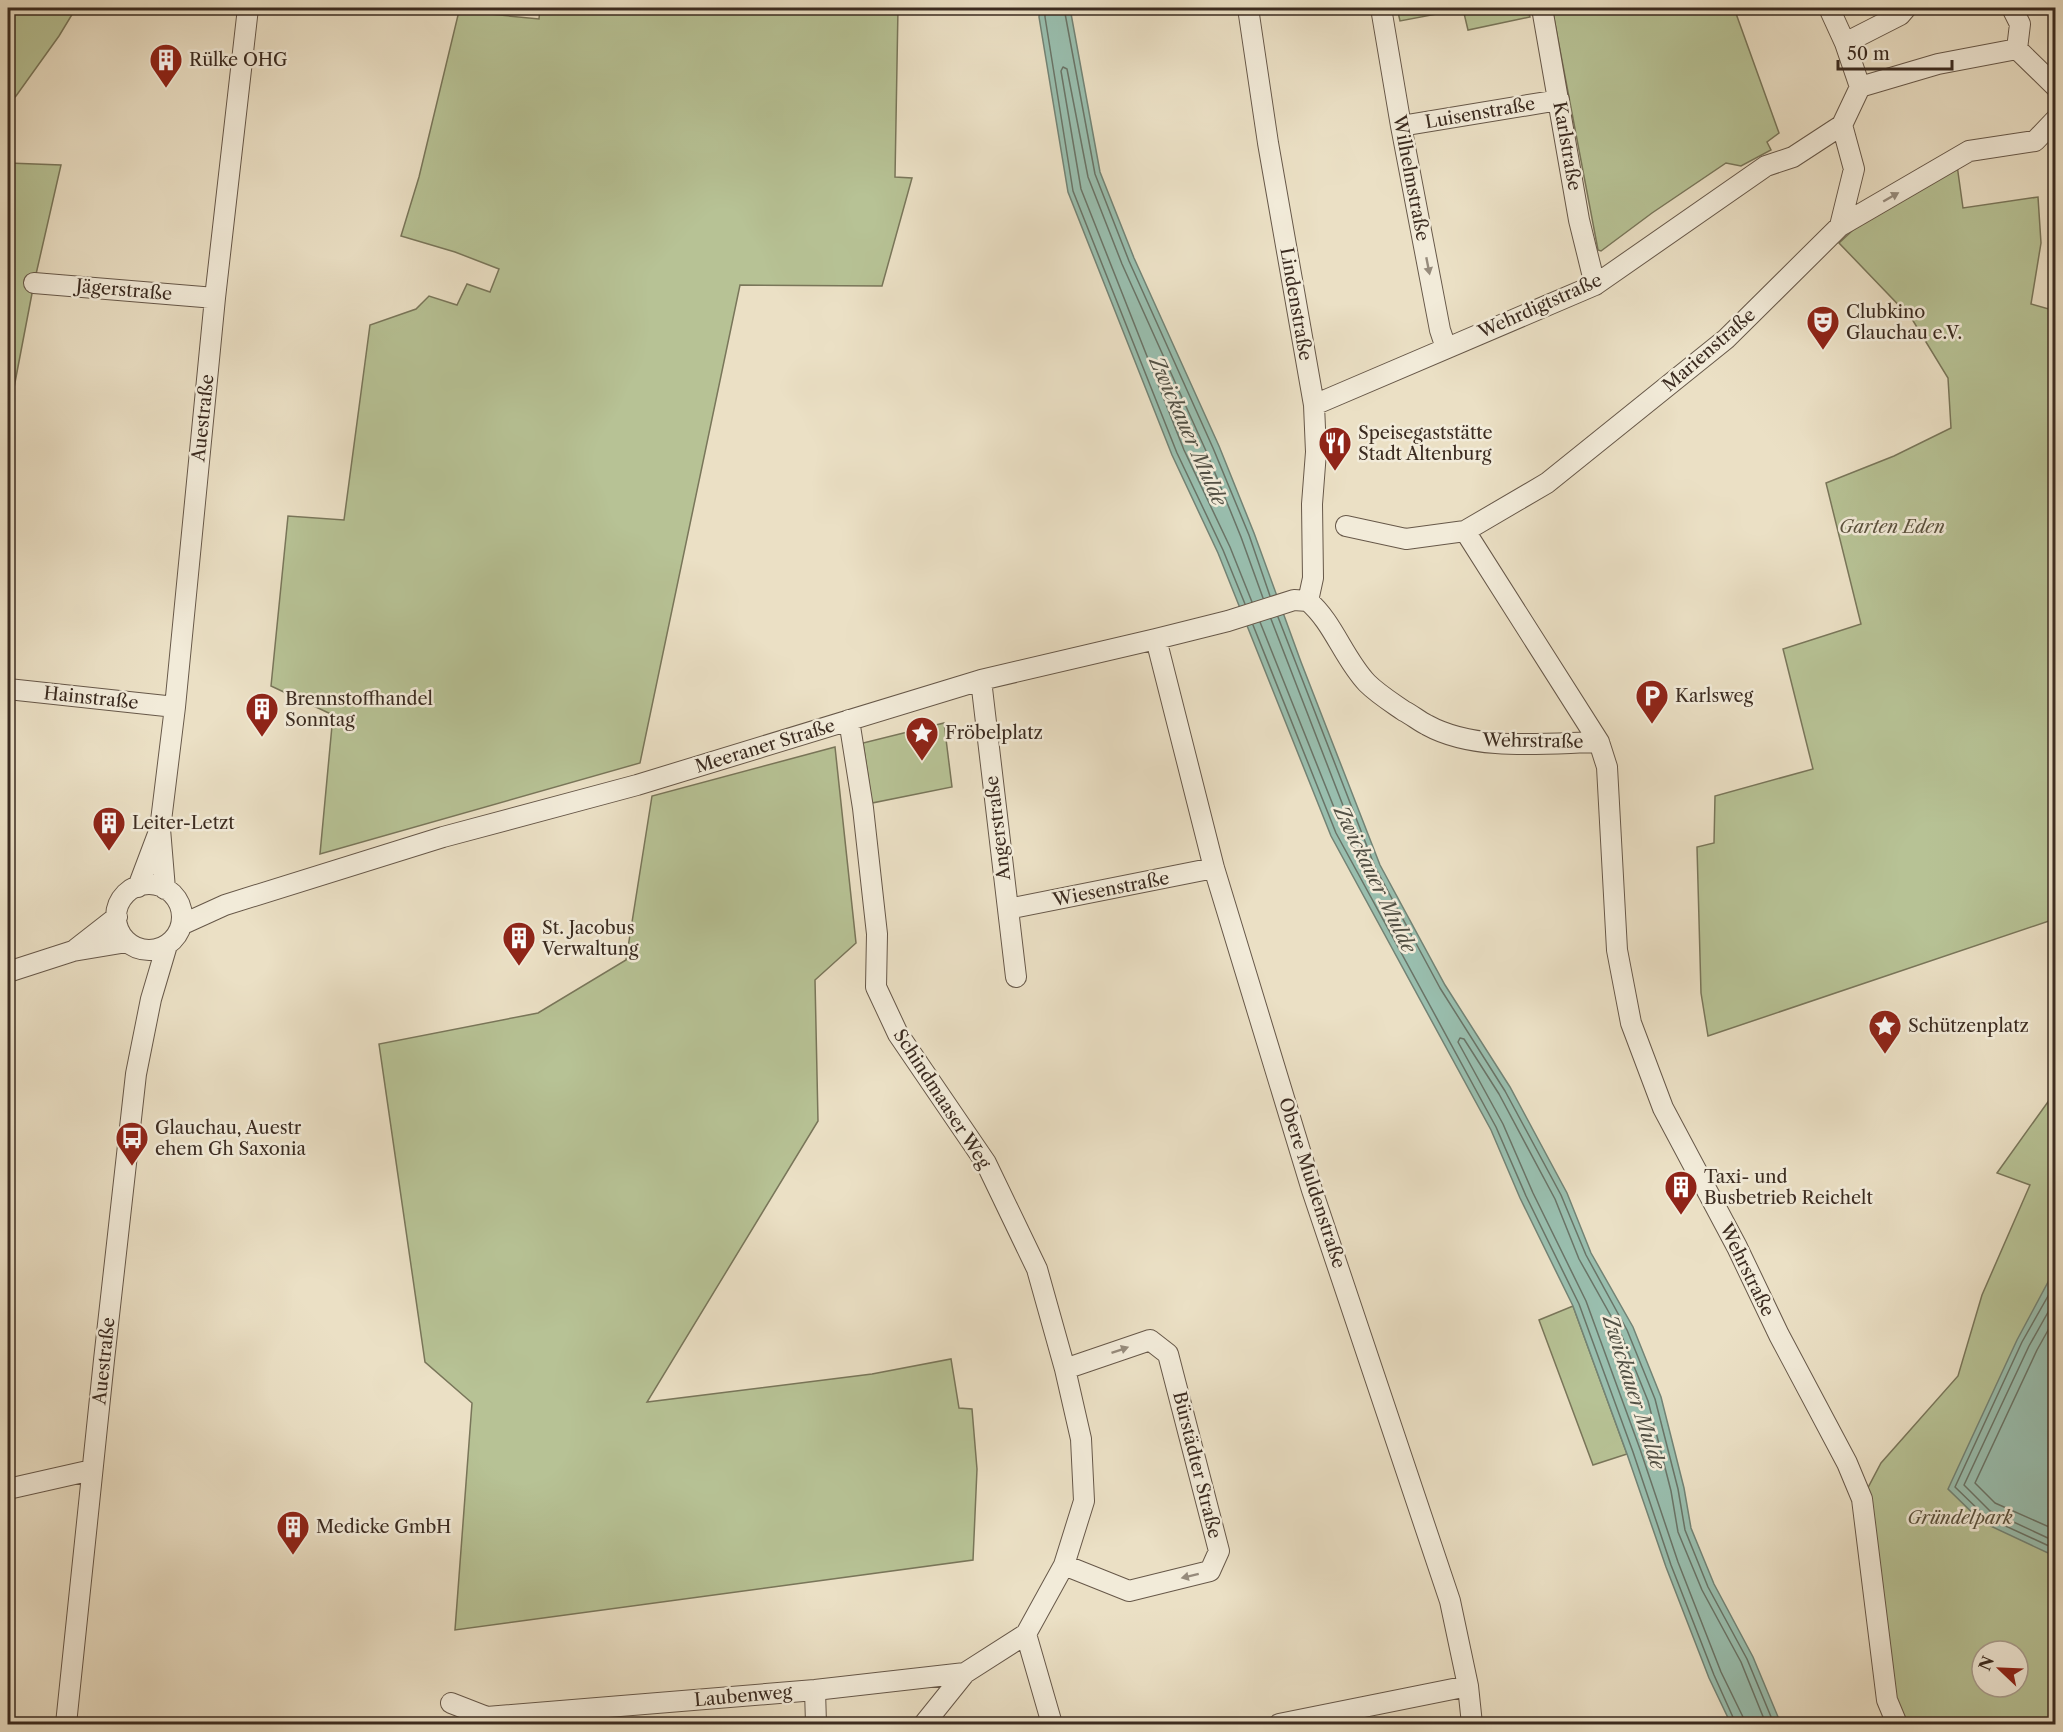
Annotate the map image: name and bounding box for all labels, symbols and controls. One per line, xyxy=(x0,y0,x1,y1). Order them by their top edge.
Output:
scale bar xyxy=(1838,33,1952,71)
building icon: Rülke OHG xyxy=(148,42,184,89)
text: 50 m xyxy=(1847,43,1890,65)
place label: Rülke OHG xyxy=(189,49,288,71)
street label: Luisenstraße xyxy=(1423,93,1537,133)
street label: Karlstraße xyxy=(1548,100,1586,192)
street label: Wilhelmstraße xyxy=(1388,112,1434,243)
one-way arrow xyxy=(1883,191,1899,202)
street label: Lindenstraße xyxy=(1275,246,1317,362)
one-way arrow xyxy=(1424,257,1433,276)
street label: Wehrdigtstraße xyxy=(1474,269,1605,343)
street label: Jägerstraße xyxy=(72,275,173,305)
place label: Clubkino Glauchau e.V. xyxy=(1846,301,1962,344)
street label: Marienstraße xyxy=(1658,304,1760,396)
theatre icon: Clubkino Glauchau e.V. xyxy=(1805,304,1841,351)
water label: Zwickauer Mulde xyxy=(1144,351,1232,511)
street label: Auestraße xyxy=(187,373,219,464)
place label: Speisegaststätte Stadt Altenburg xyxy=(1358,422,1493,465)
restaurant icon: Speisegaststätte Stadt Altenburg xyxy=(1317,425,1353,472)
park label: Garten Eden xyxy=(1839,516,1945,538)
parking icon: Karlsweg xyxy=(1634,678,1670,725)
street label: Hainstraße xyxy=(43,682,139,714)
place label: Karlsweg xyxy=(1675,685,1754,707)
place label: Brennstoffhandel Sonntag xyxy=(285,688,433,731)
building icon: Brennstoffhandel Sonntag xyxy=(244,691,280,738)
street label: Meeraner Straße xyxy=(692,714,838,778)
place icon: Fröbelplatz xyxy=(904,715,940,762)
place label: Fröbelplatz xyxy=(945,722,1043,744)
street label: Wehrstraße xyxy=(1481,729,1584,753)
street label: Angerstraße xyxy=(981,774,1015,883)
water label: Zwickauer Mulde xyxy=(1328,800,1422,958)
building icon: Leiter-Letzt xyxy=(91,805,127,852)
place label: Leiter-Letzt xyxy=(132,812,235,834)
street label: Wiesenstraße xyxy=(1050,867,1171,911)
place label: St. Jacobus Verwaltung xyxy=(541,917,639,960)
building icon: St. Jacobus Verwaltung xyxy=(501,920,537,967)
place icon: Schützenplatz xyxy=(1867,1008,1903,1055)
place label: Schützenplatz xyxy=(1908,1015,2029,1037)
street label: Schindmaaser Weg xyxy=(889,1025,996,1173)
street label: Obere Muldenstraße xyxy=(1274,1095,1350,1271)
place label: Glauchau, Auestr ehem Gh Saxonia xyxy=(155,1117,307,1160)
bus stop icon: Glauchau, Auestr ehem Gh Saxonia xyxy=(114,1120,150,1167)
place label: Taxi- und Busbetrieb Reichelt xyxy=(1704,1166,1873,1209)
building icon: Taxi- und Busbetrieb Reichelt xyxy=(1663,1169,1699,1216)
street label: Wehrstraße xyxy=(1715,1219,1779,1320)
water label: Zwickauer Mulde xyxy=(1597,1311,1671,1474)
street label: Auestraße xyxy=(88,1316,120,1407)
one-way arrow xyxy=(1112,1345,1130,1355)
street label: Bürstädter Straße xyxy=(1168,1389,1226,1541)
park label: Gründelpark xyxy=(1907,1507,2013,1529)
building icon: Medicke GmbH xyxy=(275,1509,311,1556)
place label: Medicke GmbH xyxy=(316,1516,451,1538)
one-way arrow xyxy=(1180,1571,1199,1581)
north arrow xyxy=(1970,1639,2030,1699)
text: N xyxy=(1974,1653,1998,1673)
street label: Laubenweg xyxy=(693,1681,793,1711)

